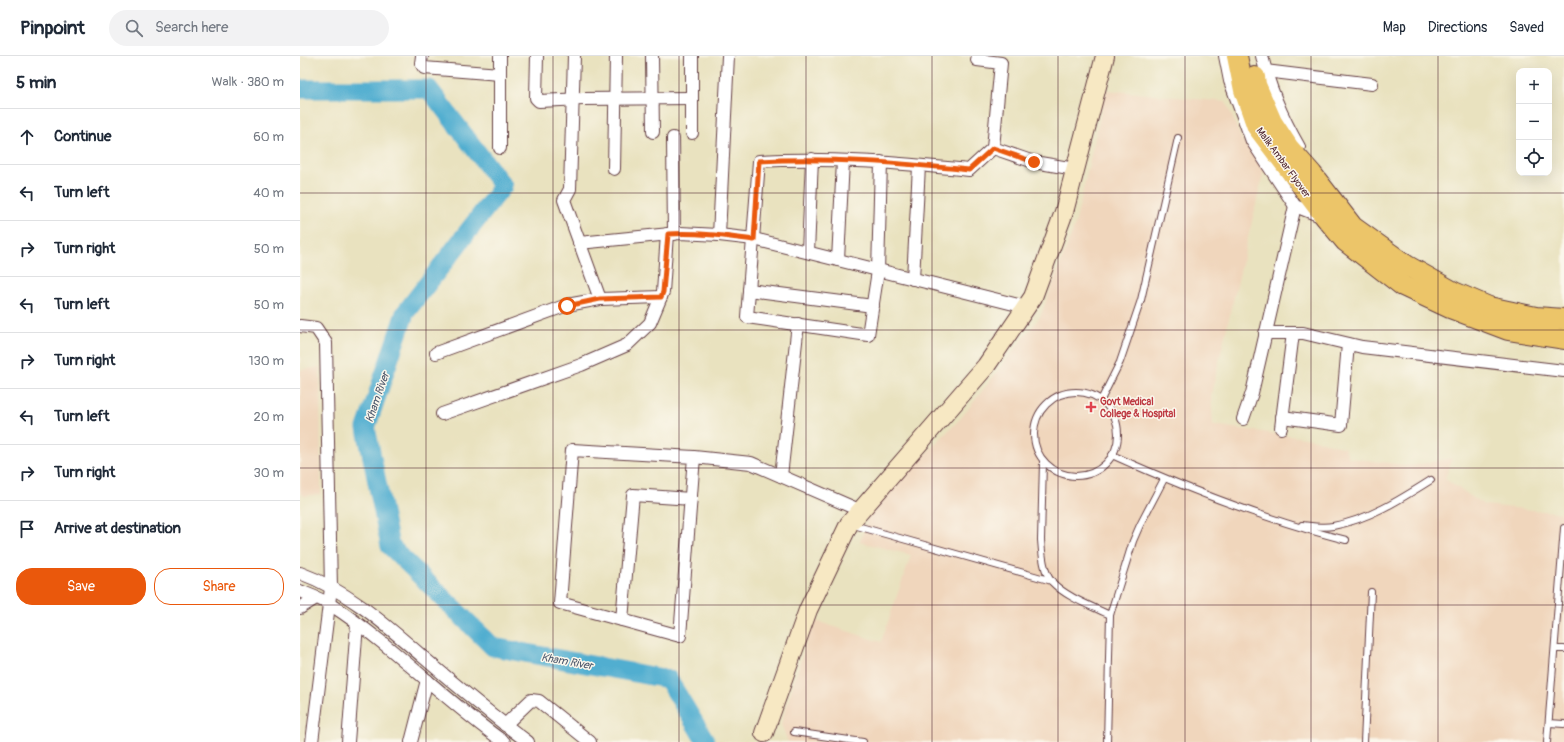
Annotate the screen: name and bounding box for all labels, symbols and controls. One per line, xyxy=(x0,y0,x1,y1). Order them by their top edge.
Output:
search box xyxy=(109,10,389,46)
text: Pinpoint xyxy=(20,16,85,40)
icon: search xyxy=(123,17,145,39)
text: Search here xyxy=(155,18,228,37)
text: Map xyxy=(1383,19,1406,36)
text: Directions xyxy=(1428,19,1487,36)
text: Saved xyxy=(1509,19,1544,36)
map controls xyxy=(1516,68,1552,176)
button: + xyxy=(1516,68,1552,104)
text: 5 min xyxy=(16,72,56,93)
text: Walk · 380 m xyxy=(211,74,284,90)
button: − xyxy=(1516,104,1552,140)
street label: Malik Ambar Flyover xyxy=(1254,125,1313,200)
icon: ahead xyxy=(16,126,38,148)
text: Continue xyxy=(54,127,112,146)
text: 60 m xyxy=(253,129,284,145)
button: locate xyxy=(1516,140,1552,176)
route end xyxy=(1025,153,1043,171)
icon: left xyxy=(16,182,38,204)
text: Turn left xyxy=(54,183,110,202)
text: 40 m xyxy=(253,185,284,201)
icon: right xyxy=(16,238,38,260)
text: Turn right xyxy=(54,239,115,258)
text: 50 m xyxy=(254,241,284,257)
icon: left xyxy=(16,294,38,316)
text: Turn left xyxy=(54,295,110,314)
text: 50 m xyxy=(254,297,284,313)
route start xyxy=(558,297,576,315)
icon: right xyxy=(16,350,38,372)
text: Turn right xyxy=(54,351,115,370)
text: 130 m xyxy=(248,353,284,369)
water label: Kham River xyxy=(363,369,393,424)
place label: Govt Medical College & Hospital xyxy=(1100,396,1176,420)
marker: Govt Medical College & Hospital xyxy=(1085,401,1097,413)
icon: left xyxy=(16,406,38,428)
text: Turn left xyxy=(54,407,110,426)
text: 20 m xyxy=(253,409,284,425)
icon: right xyxy=(16,462,38,484)
text: Turn right xyxy=(54,463,115,482)
text: 30 m xyxy=(254,465,284,481)
icon: arrive xyxy=(16,518,38,540)
text: Arrive at destination xyxy=(54,519,181,538)
button: Save xyxy=(16,568,146,605)
button: Share xyxy=(154,568,284,605)
water label: Kham River xyxy=(540,651,596,673)

